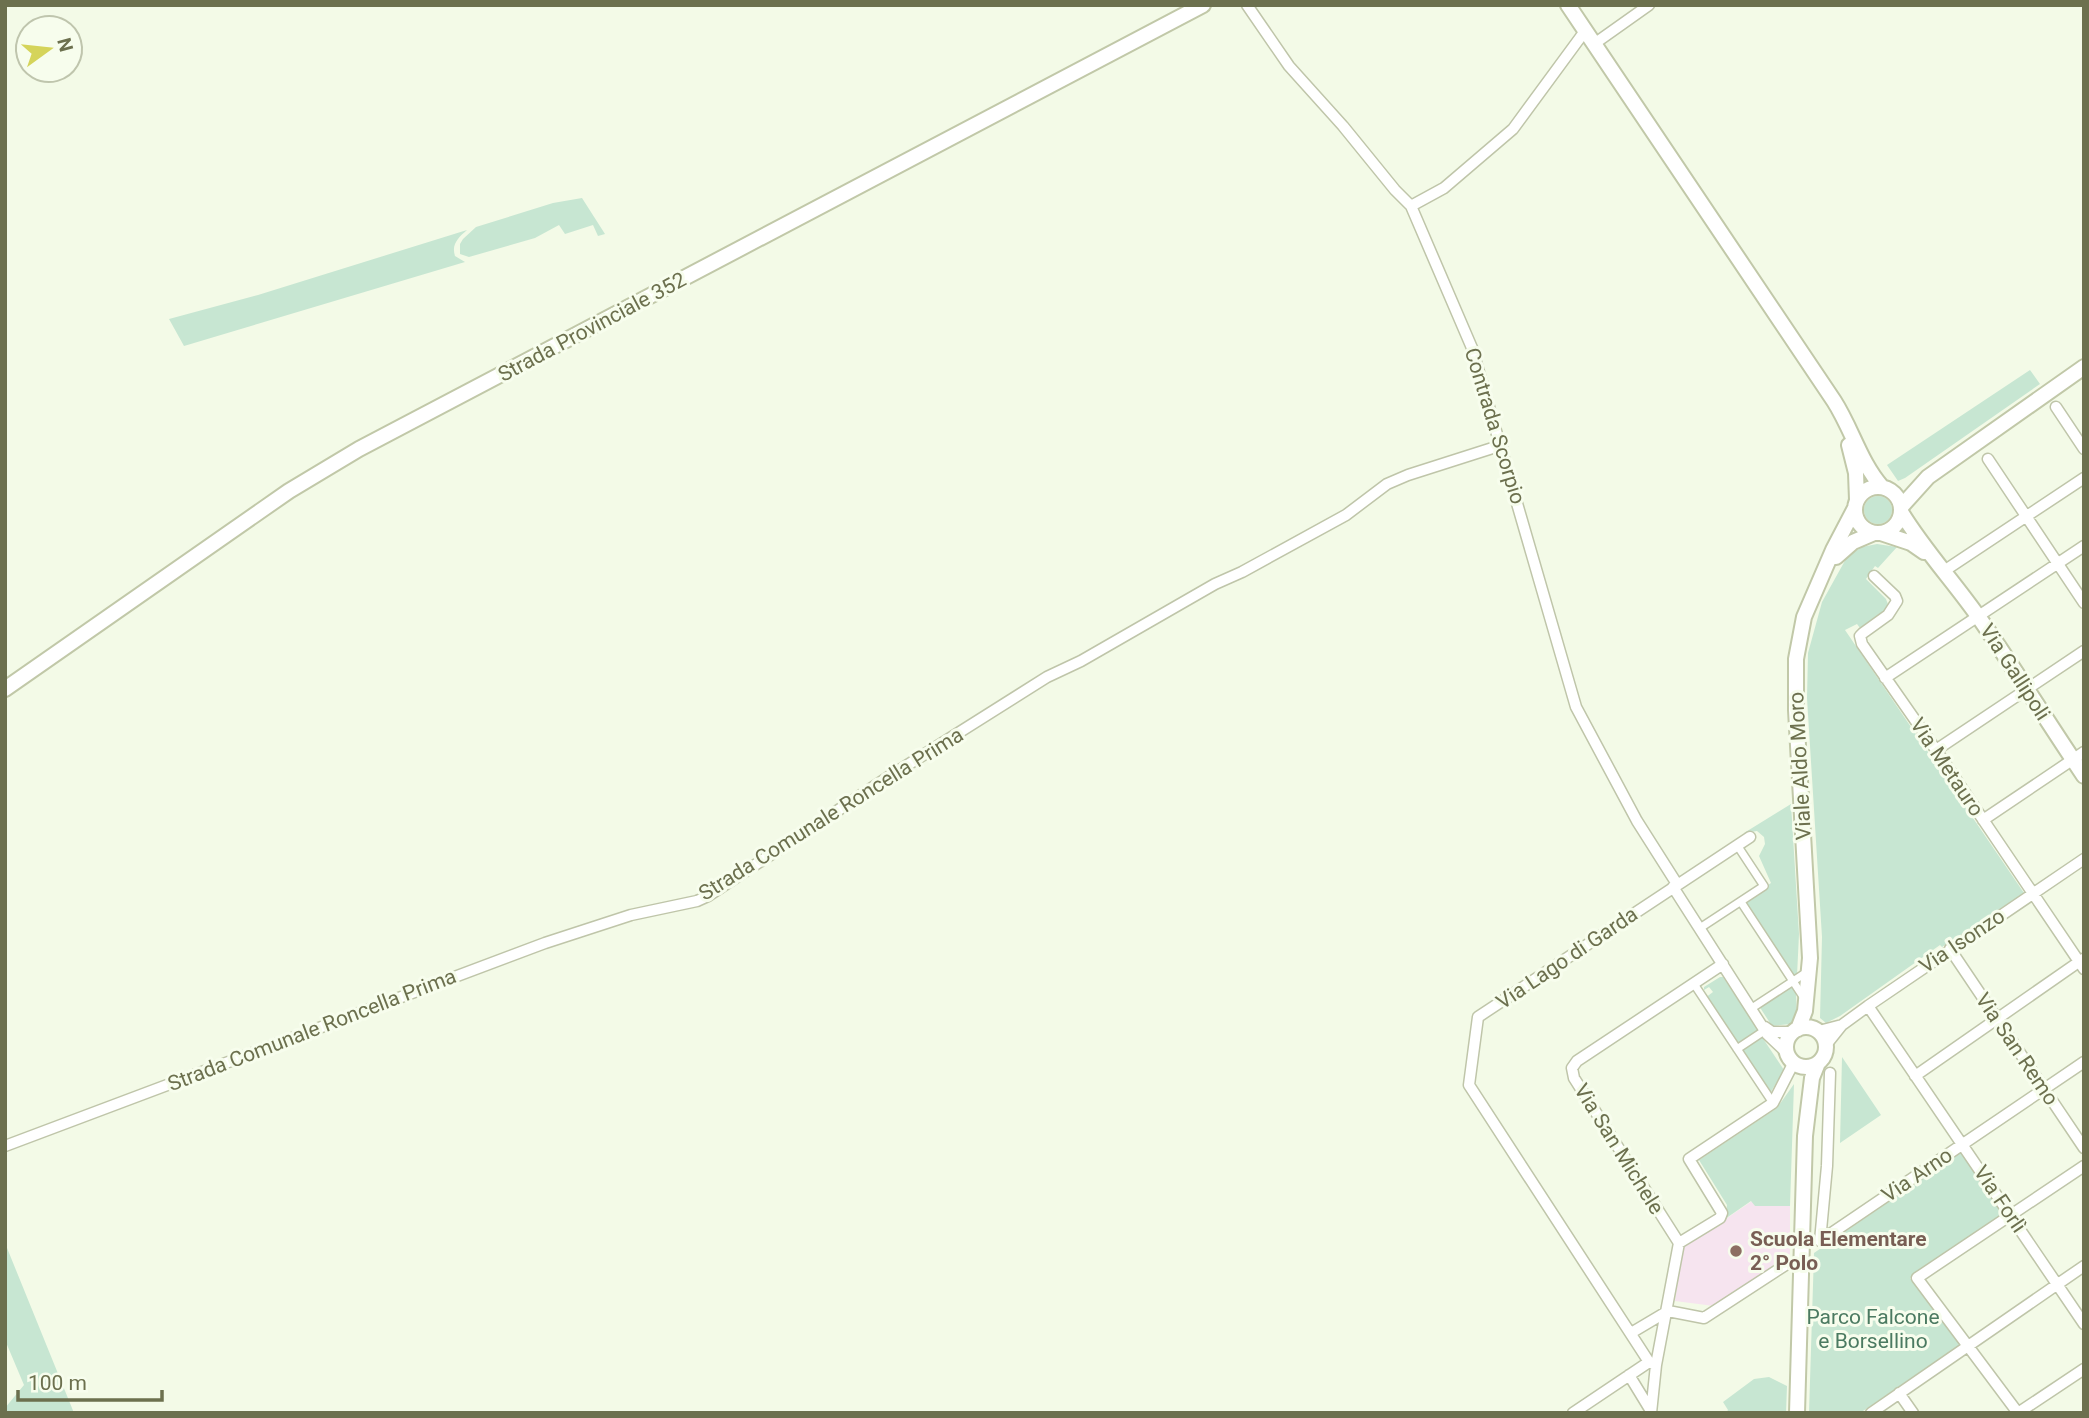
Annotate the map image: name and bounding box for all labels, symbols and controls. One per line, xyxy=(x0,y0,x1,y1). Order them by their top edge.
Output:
north arrow xyxy=(14,14,84,84)
text: N xyxy=(52,35,78,54)
street label: Strada Provinciale 352 xyxy=(494,267,690,387)
street label: Contrada Scorpio xyxy=(1460,345,1530,507)
street label: Via Gallipoli xyxy=(1975,619,2055,725)
street label: Viale Aldo Moro xyxy=(1784,691,1816,841)
street label: Via Metauro xyxy=(1905,713,1989,821)
street label: Strada Comunale Roncella Prima xyxy=(695,723,967,905)
street label: Via Lago di Garda xyxy=(1492,902,1642,1014)
street label: Via Isonzo xyxy=(1915,904,2009,978)
street label: Strada Comunale Roncella Prima xyxy=(164,964,460,1096)
street label: Via San Remo xyxy=(1971,988,2063,1110)
street label: Via San Michele xyxy=(1569,1079,1669,1219)
street label: Via Arno xyxy=(1877,1143,1957,1207)
street label: Via Forlì xyxy=(1969,1161,2031,1237)
place label: Scuola Elementare 2° Polo xyxy=(1750,1227,1927,1275)
marker: Scuola Elementare 2° Polo xyxy=(1728,1243,1744,1259)
park label: Parco Falcone e Borsellino xyxy=(1806,1305,1940,1353)
scale bar xyxy=(18,1358,161,1402)
text: 100 m xyxy=(28,1371,87,1395)

